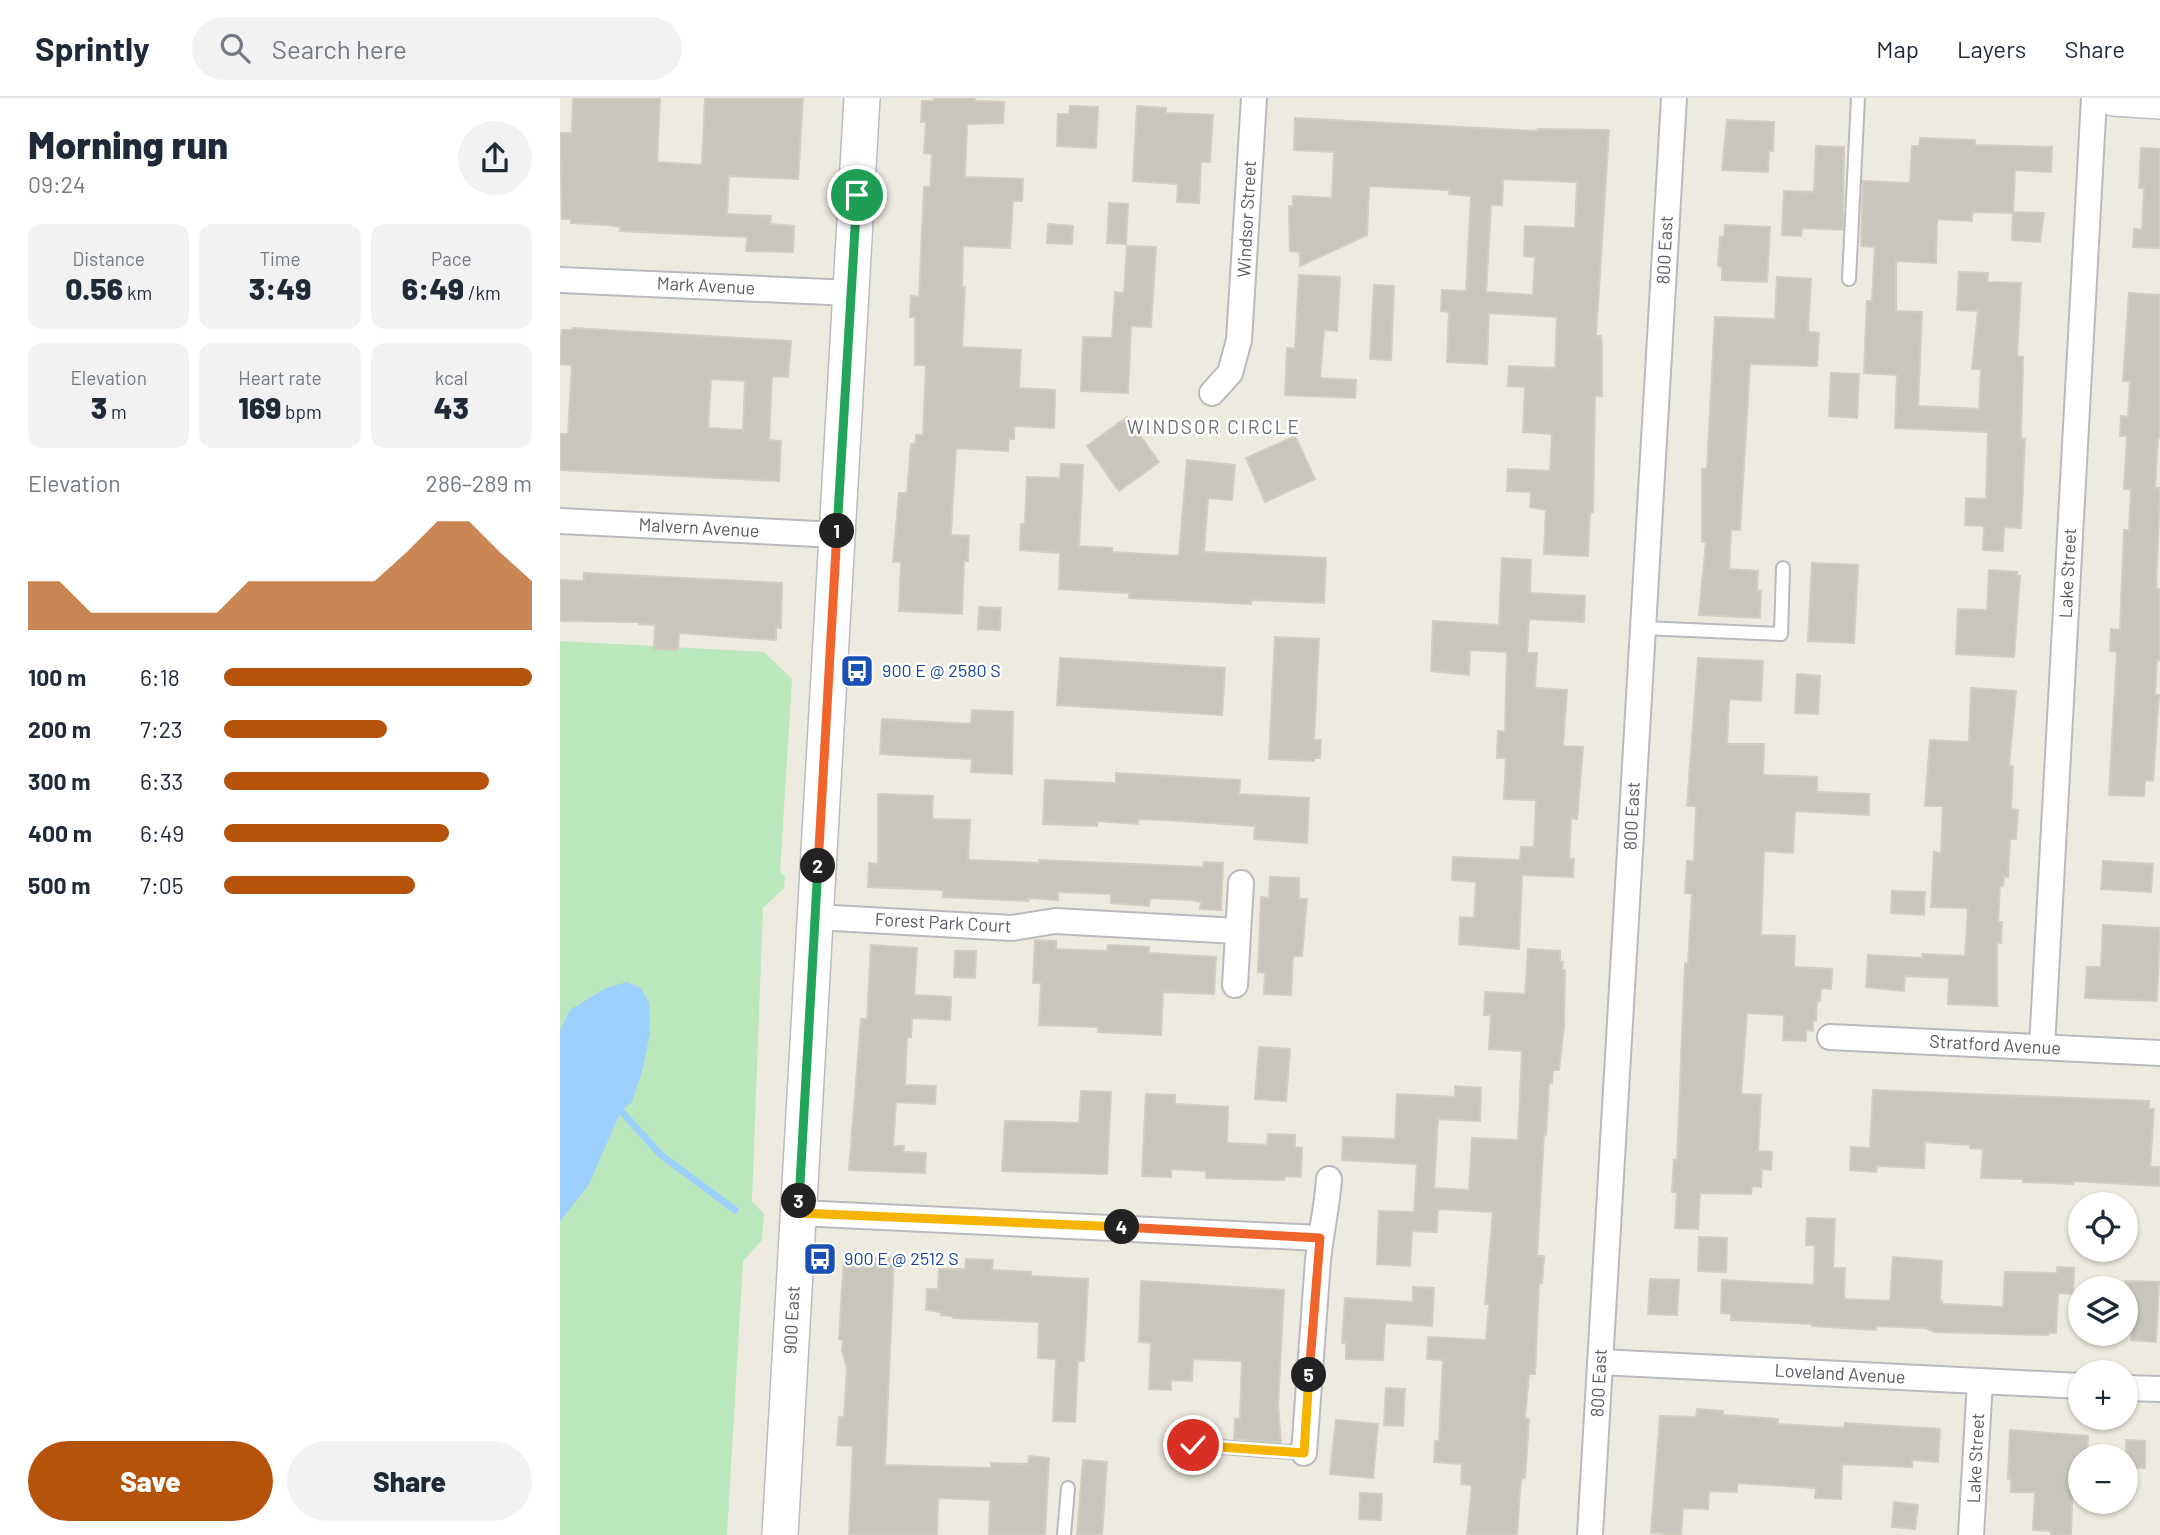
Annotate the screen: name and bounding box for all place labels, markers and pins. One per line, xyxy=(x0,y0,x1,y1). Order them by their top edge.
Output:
pin xyxy=(827,165,887,225)
pin: 1 xyxy=(820,514,854,548)
bus stop icon: 900 E @ 2580 S xyxy=(838,652,876,690)
place label: 900 E @ 2580 S xyxy=(882,659,1001,681)
pin: 2 xyxy=(800,848,836,884)
pin: 3 xyxy=(782,1184,816,1218)
pin: 4 xyxy=(1104,1210,1140,1244)
bus stop icon: 900 E @ 2512 S xyxy=(801,1240,839,1278)
place label: 900 E @ 2512 S xyxy=(844,1247,959,1269)
pin: 5 xyxy=(1292,1358,1326,1392)
pin xyxy=(1163,1415,1223,1475)

